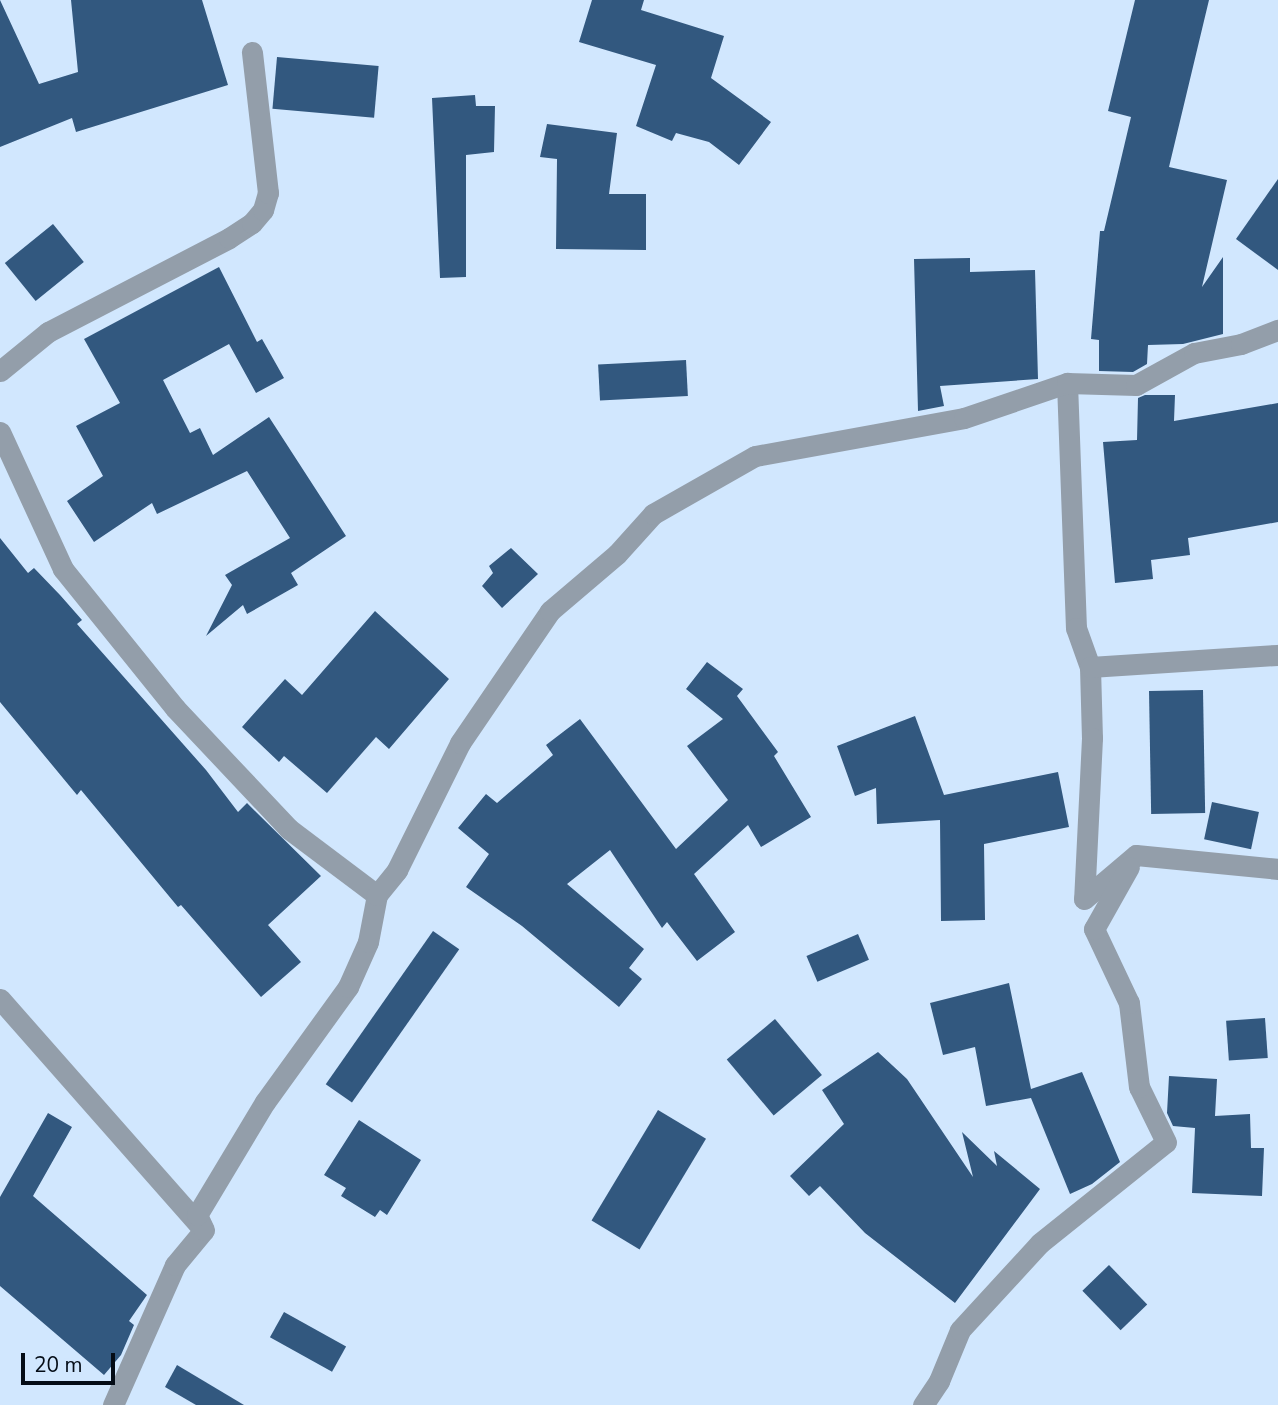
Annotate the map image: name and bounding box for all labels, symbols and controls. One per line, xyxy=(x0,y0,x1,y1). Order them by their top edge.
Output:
scale bar xyxy=(24,1338,119,1382)
text: 20 m xyxy=(34,1351,83,1379)

